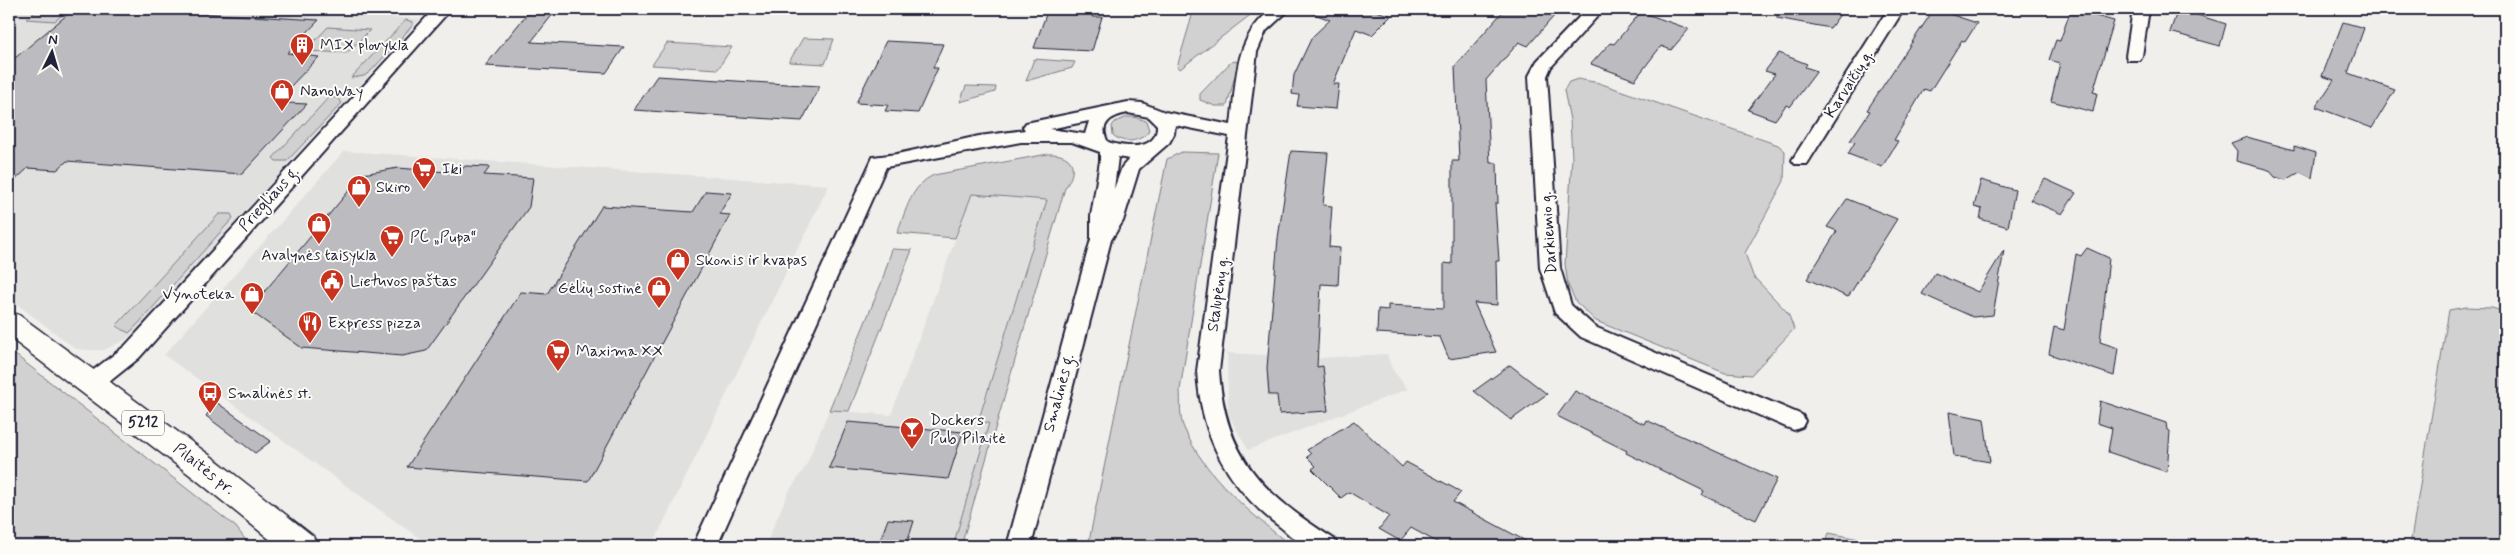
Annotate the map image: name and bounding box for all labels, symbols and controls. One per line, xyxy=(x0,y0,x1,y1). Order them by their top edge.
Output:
north arrow xyxy=(28,28,78,78)
text: N xyxy=(48,31,58,49)
building icon: MIX plovykla xyxy=(289,32,315,66)
place label: MIX plovykla xyxy=(320,35,409,56)
street label: Karvaičių g. xyxy=(1820,46,1878,122)
shop icon: NanoWay xyxy=(269,78,295,112)
place label: NanoWay xyxy=(300,81,363,102)
supermarket icon: Iki xyxy=(411,156,437,190)
place label: Iki xyxy=(442,159,462,180)
street label: Priegliaus g. xyxy=(234,162,305,237)
shop icon: Skiro xyxy=(346,174,372,208)
place label: Skiro xyxy=(376,177,411,198)
street label: Darkiemio g. xyxy=(1536,191,1562,275)
shop icon: Avalynės taisykla xyxy=(306,211,332,245)
supermarket icon: PC „Pupa“ xyxy=(379,224,405,258)
place label: PC „Pupa“ xyxy=(410,227,476,248)
place label: Avalynės taisykla xyxy=(261,245,377,266)
shop icon: Skonis ir kvapas xyxy=(665,247,691,281)
place label: Skonis ir kvapas xyxy=(696,250,807,271)
street label: Stalupėnų g. xyxy=(1202,255,1234,333)
public building icon: Lietuvos paštas xyxy=(319,268,345,302)
place label: Lietuvos paštas xyxy=(350,271,457,292)
shop icon: Gėlių sostinė xyxy=(646,275,672,309)
place label: Gėlių sostinė xyxy=(558,278,642,299)
shop icon: Vynoteka xyxy=(239,281,265,315)
place label: Vynoteka xyxy=(162,284,234,305)
restaurant icon: Express pizza xyxy=(297,310,323,344)
place label: Express pizza xyxy=(328,313,421,334)
supermarket icon: Maxima XX xyxy=(545,338,571,372)
place label: Maxima XX xyxy=(576,341,663,362)
street label: Smalinės g. xyxy=(1039,352,1080,435)
bus stop icon: Smalinės st. xyxy=(197,380,223,414)
place label: Smalinės st. xyxy=(228,383,311,404)
road number: 5212 xyxy=(122,410,164,436)
place label: Dockers Pub Pilaitė xyxy=(930,410,1006,449)
bar icon: Dockers Pub Pilaitė xyxy=(899,416,925,450)
street label: Pilaitės pr. xyxy=(169,438,239,500)

